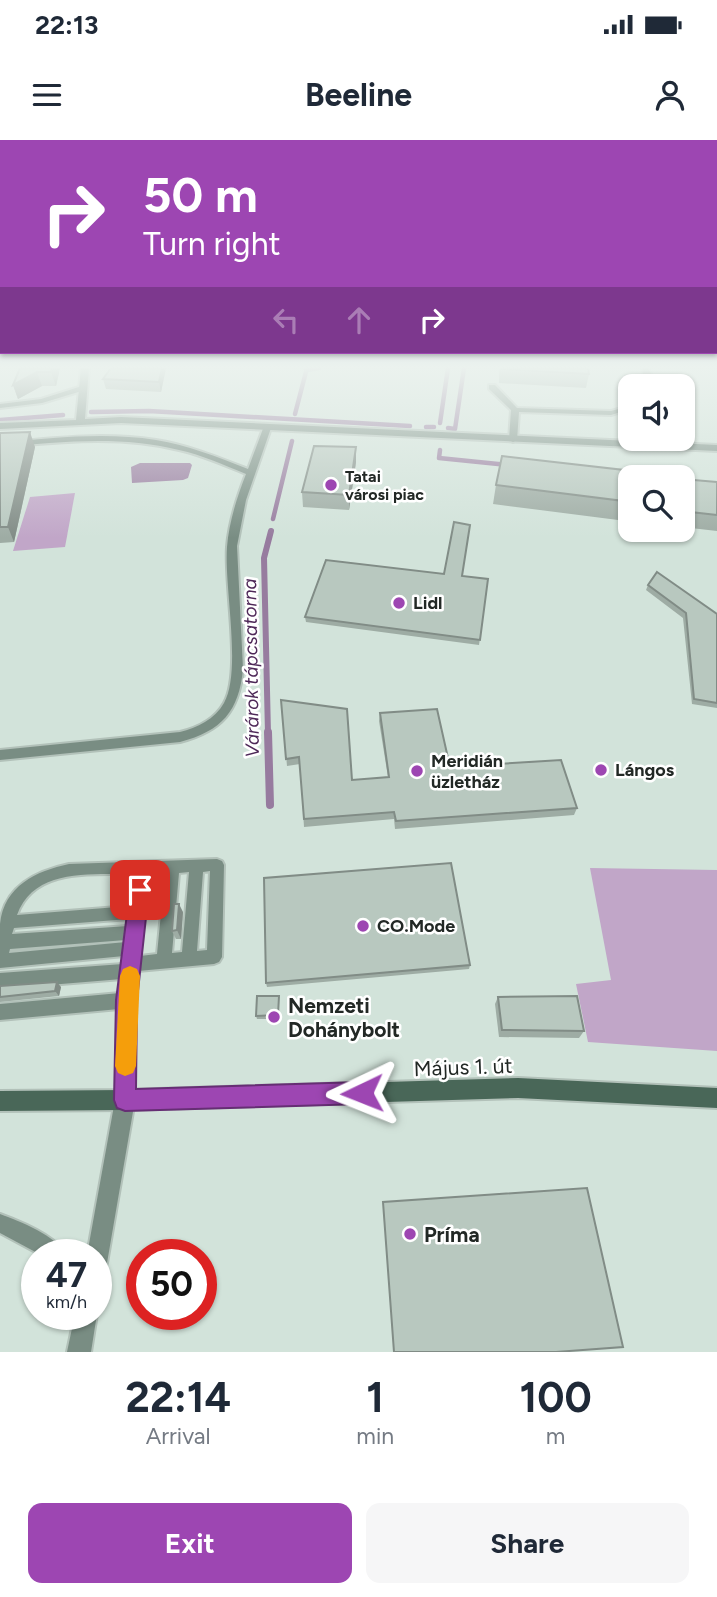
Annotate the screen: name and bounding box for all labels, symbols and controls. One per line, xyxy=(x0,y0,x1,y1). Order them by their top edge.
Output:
text: 22:13 xyxy=(35,9,98,41)
icon: menu xyxy=(28,76,66,114)
text: Beeline xyxy=(305,76,412,114)
icon: person xyxy=(651,76,689,114)
text: 50 m xyxy=(143,165,258,224)
icon: right xyxy=(28,168,119,259)
text: Turn right xyxy=(143,225,281,263)
icon: left xyxy=(267,301,305,339)
icon: ahead xyxy=(340,301,378,339)
icon: right xyxy=(413,301,451,339)
map controls xyxy=(618,374,695,542)
button: sound xyxy=(618,374,695,451)
button: search xyxy=(618,465,695,542)
place label: Tatai városi piac xyxy=(345,467,424,504)
marker: Tatai városi piac xyxy=(323,477,339,493)
water label: Várárok tápcsatorna xyxy=(238,578,264,758)
place label: Lidl xyxy=(413,592,443,614)
marker: Lidl xyxy=(391,595,407,611)
place label: Meridián üzletház xyxy=(431,750,503,793)
place label: Lángos xyxy=(615,759,675,781)
marker: Lángos xyxy=(593,762,609,778)
marker: Meridián üzletház xyxy=(409,763,425,779)
pin xyxy=(110,860,170,920)
icon: arrive xyxy=(121,871,159,909)
place label: CO.Mode xyxy=(377,915,455,937)
marker: CO.Mode xyxy=(355,918,371,934)
place label: Nemzeti Dohánybolt xyxy=(288,993,400,1042)
marker: Nemzeti Dohánybolt xyxy=(266,1009,282,1025)
street label: Május 1. út xyxy=(413,1053,513,1081)
position arrow xyxy=(325,1056,399,1130)
place label: Príma xyxy=(424,1222,480,1247)
marker: Príma xyxy=(402,1226,418,1242)
speed limit sign: 50 xyxy=(126,1239,217,1330)
text: 47 xyxy=(46,1254,87,1296)
text: km/h xyxy=(46,1291,87,1313)
text: 22:14 xyxy=(125,1372,231,1423)
text: 1 xyxy=(366,1372,384,1423)
text: 100 xyxy=(519,1372,592,1423)
text: Arrival xyxy=(146,1422,211,1450)
text: min xyxy=(356,1422,394,1450)
text: m xyxy=(546,1422,565,1450)
button: Exit xyxy=(28,1503,352,1583)
button: Share xyxy=(366,1503,689,1583)

